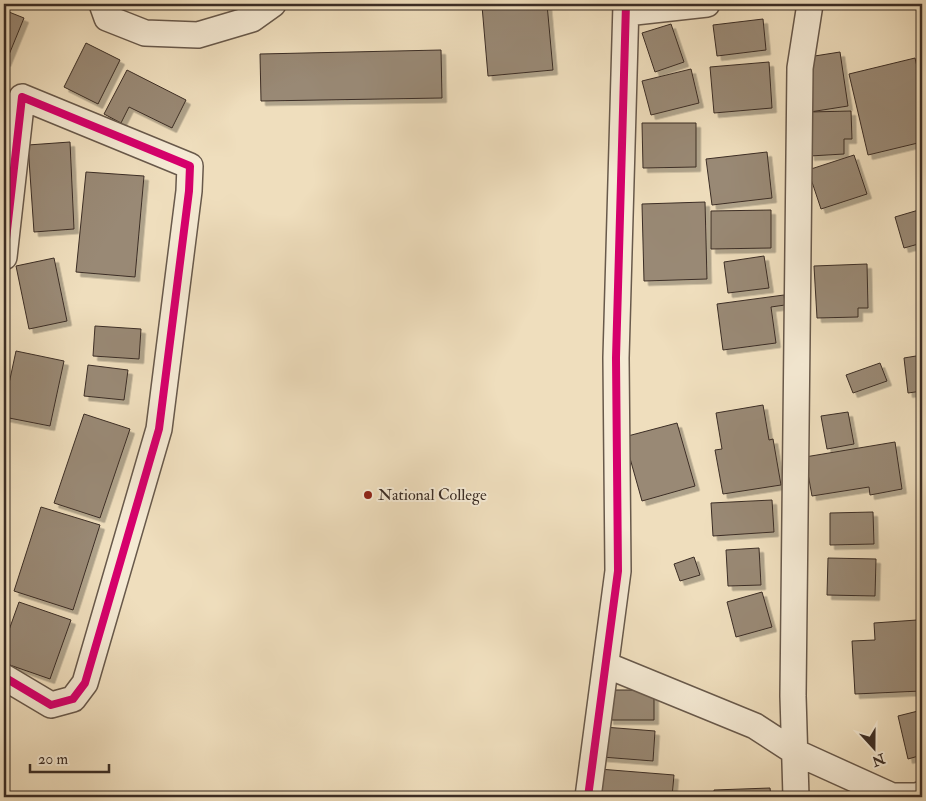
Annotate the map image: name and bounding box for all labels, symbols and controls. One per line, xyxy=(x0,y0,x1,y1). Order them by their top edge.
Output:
place label: National College xyxy=(378,485,487,505)
marker: National College xyxy=(362,489,374,501)
north arrow xyxy=(848,724,898,774)
scale bar xyxy=(30,741,109,773)
text: N xyxy=(869,749,888,770)
text: 20 m xyxy=(38,750,68,769)

